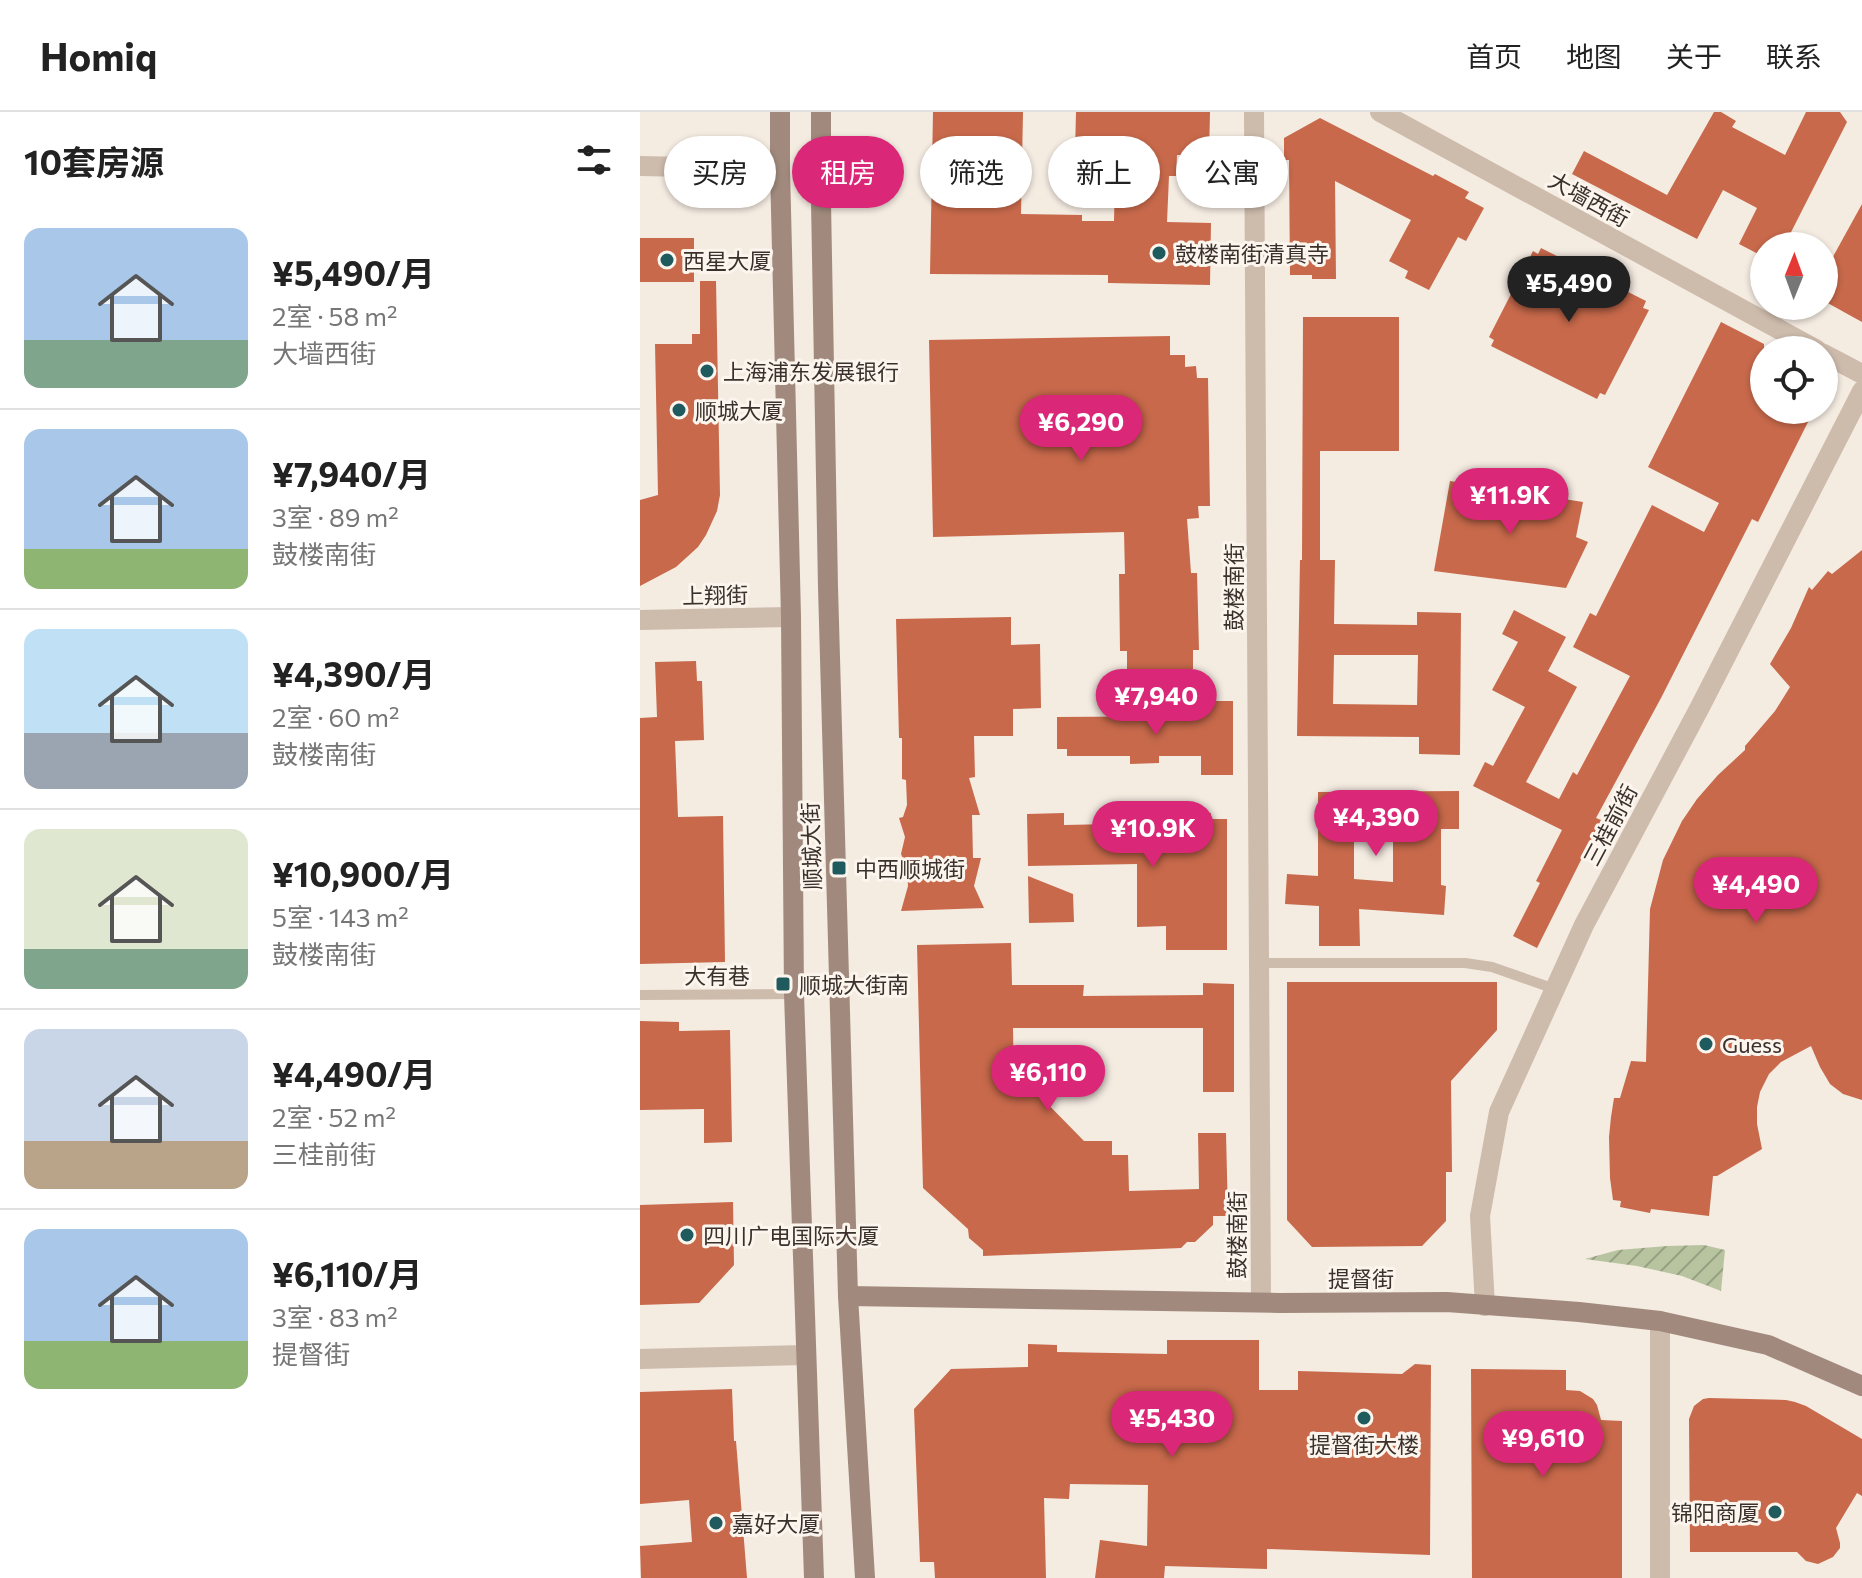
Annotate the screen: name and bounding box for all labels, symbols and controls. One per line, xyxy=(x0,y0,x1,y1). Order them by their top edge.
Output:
text: Homiq xyxy=(40,32,157,79)
text: 首页 xyxy=(1466,39,1522,73)
text: 地图 xyxy=(1566,39,1622,73)
text: 关于 xyxy=(1666,39,1722,73)
text: 联系 xyxy=(1766,39,1822,73)
chip: 买房 xyxy=(664,136,776,208)
chip: 租房 xyxy=(792,136,904,208)
chip: 筛选 xyxy=(920,136,1032,208)
chip: 新上 xyxy=(1048,136,1160,208)
chip: 公寓 xyxy=(1176,136,1288,208)
icon: filters xyxy=(572,138,616,182)
text: 10套房源 xyxy=(24,140,164,182)
street label: 大墙西街 xyxy=(1544,166,1634,232)
north arrow xyxy=(1750,232,1838,320)
map controls xyxy=(1750,232,1838,424)
place label: 鼓楼南街清真寺 xyxy=(1175,240,1329,267)
marker: 鼓楼南街清真寺 xyxy=(1150,244,1168,262)
place label: 西星大厦 xyxy=(683,247,771,274)
text: ¥5,490/月 xyxy=(272,251,435,293)
marker: 西星大厦 xyxy=(658,251,676,269)
pin: ¥5,490 xyxy=(1504,256,1634,324)
icon: home xyxy=(88,260,184,356)
text: ¥5,490 xyxy=(1525,266,1613,297)
text: 2室 · 58 m² xyxy=(272,300,397,331)
button: locate xyxy=(1750,336,1838,424)
text: 大墙西街 xyxy=(272,337,376,368)
place label: 上海浦东发展银行 xyxy=(723,358,899,385)
marker: 上海浦东发展银行 xyxy=(698,362,716,380)
pin: ¥6,290 xyxy=(1016,395,1146,463)
place label: 顺城大厦 xyxy=(695,397,783,424)
marker: 顺城大厦 xyxy=(670,401,688,419)
text: ¥6,290 xyxy=(1038,405,1124,436)
text: ¥7,940/月 xyxy=(272,452,431,494)
icon: home xyxy=(88,461,184,557)
pin: ¥11.9K xyxy=(1445,468,1575,536)
text: ¥11.9K xyxy=(1470,478,1550,509)
text: 3室 · 89 m² xyxy=(272,501,399,532)
text: 鼓楼南街 xyxy=(272,538,376,569)
street label: 鼓楼南街 xyxy=(1220,543,1247,631)
street label: 上翔街 xyxy=(682,581,748,609)
text: ¥4,390/月 xyxy=(272,652,435,694)
icon: home xyxy=(88,661,184,757)
pin: ¥7,940 xyxy=(1091,669,1221,737)
text: ¥7,940 xyxy=(1114,679,1198,710)
text: 2室 · 60 m² xyxy=(272,701,399,732)
text: 鼓楼南街 xyxy=(272,738,376,769)
street label: 三桂前街 xyxy=(1577,780,1643,870)
pin: ¥4,390 xyxy=(1311,790,1441,858)
text: ¥4,390 xyxy=(1332,800,1420,831)
pin: ¥10.9K xyxy=(1088,801,1218,869)
street label: 顺城大街 xyxy=(796,802,826,890)
text: ¥10.9K xyxy=(1110,811,1196,842)
text: ¥10,900/月 xyxy=(272,852,454,894)
place label: 中西顺城街 xyxy=(855,855,965,882)
pin: ¥4,490 xyxy=(1691,857,1821,925)
marker: 中西顺城街 xyxy=(830,859,848,877)
icon: home xyxy=(88,861,184,957)
text: ¥4,490 xyxy=(1712,867,1800,898)
text: 5室 · 143 m² xyxy=(272,901,409,932)
text: 鼓楼南街 xyxy=(272,938,376,969)
street label: 大有巷 xyxy=(684,962,750,989)
place label: 顺城大街南 xyxy=(799,971,909,998)
marker: 顺城大街南 xyxy=(774,975,792,993)
place label: Guess xyxy=(1722,1031,1782,1058)
marker: Guess xyxy=(1697,1035,1715,1053)
pin: ¥6,110 xyxy=(983,1045,1113,1113)
text: ¥4,490/月 xyxy=(272,1052,436,1094)
text: ¥6,110 xyxy=(1009,1055,1087,1086)
icon: home xyxy=(88,1061,184,1157)
text: 2室 · 52 m² xyxy=(272,1101,396,1132)
text: 三桂前街 xyxy=(272,1138,376,1169)
street label: 鼓楼南街 xyxy=(1223,1191,1250,1279)
place label: 四川广电国际大厦 xyxy=(703,1222,879,1249)
marker: 四川广电国际大厦 xyxy=(678,1226,696,1244)
text: ¥6,110/月 xyxy=(272,1252,422,1294)
icon: home xyxy=(88,1261,184,1357)
street label: 提督街 xyxy=(1328,1265,1394,1292)
text: 3室 · 83 m² xyxy=(272,1301,398,1332)
text: 提督街 xyxy=(272,1338,350,1369)
pin: ¥5,430 xyxy=(1107,1391,1237,1459)
text: ¥5,430 xyxy=(1129,1401,1215,1432)
marker: 提督街大楼 xyxy=(1355,1409,1373,1427)
pin: ¥9,610 xyxy=(1478,1411,1608,1479)
text: ¥9,610 xyxy=(1501,1421,1585,1452)
place label: 提督街大楼 xyxy=(1309,1431,1419,1458)
place label: 锦阳商厦 xyxy=(1671,1499,1759,1526)
marker: 锦阳商厦 xyxy=(1766,1503,1784,1521)
place label: 嘉好大厦 xyxy=(732,1510,820,1537)
marker: 嘉好大厦 xyxy=(707,1514,725,1532)

